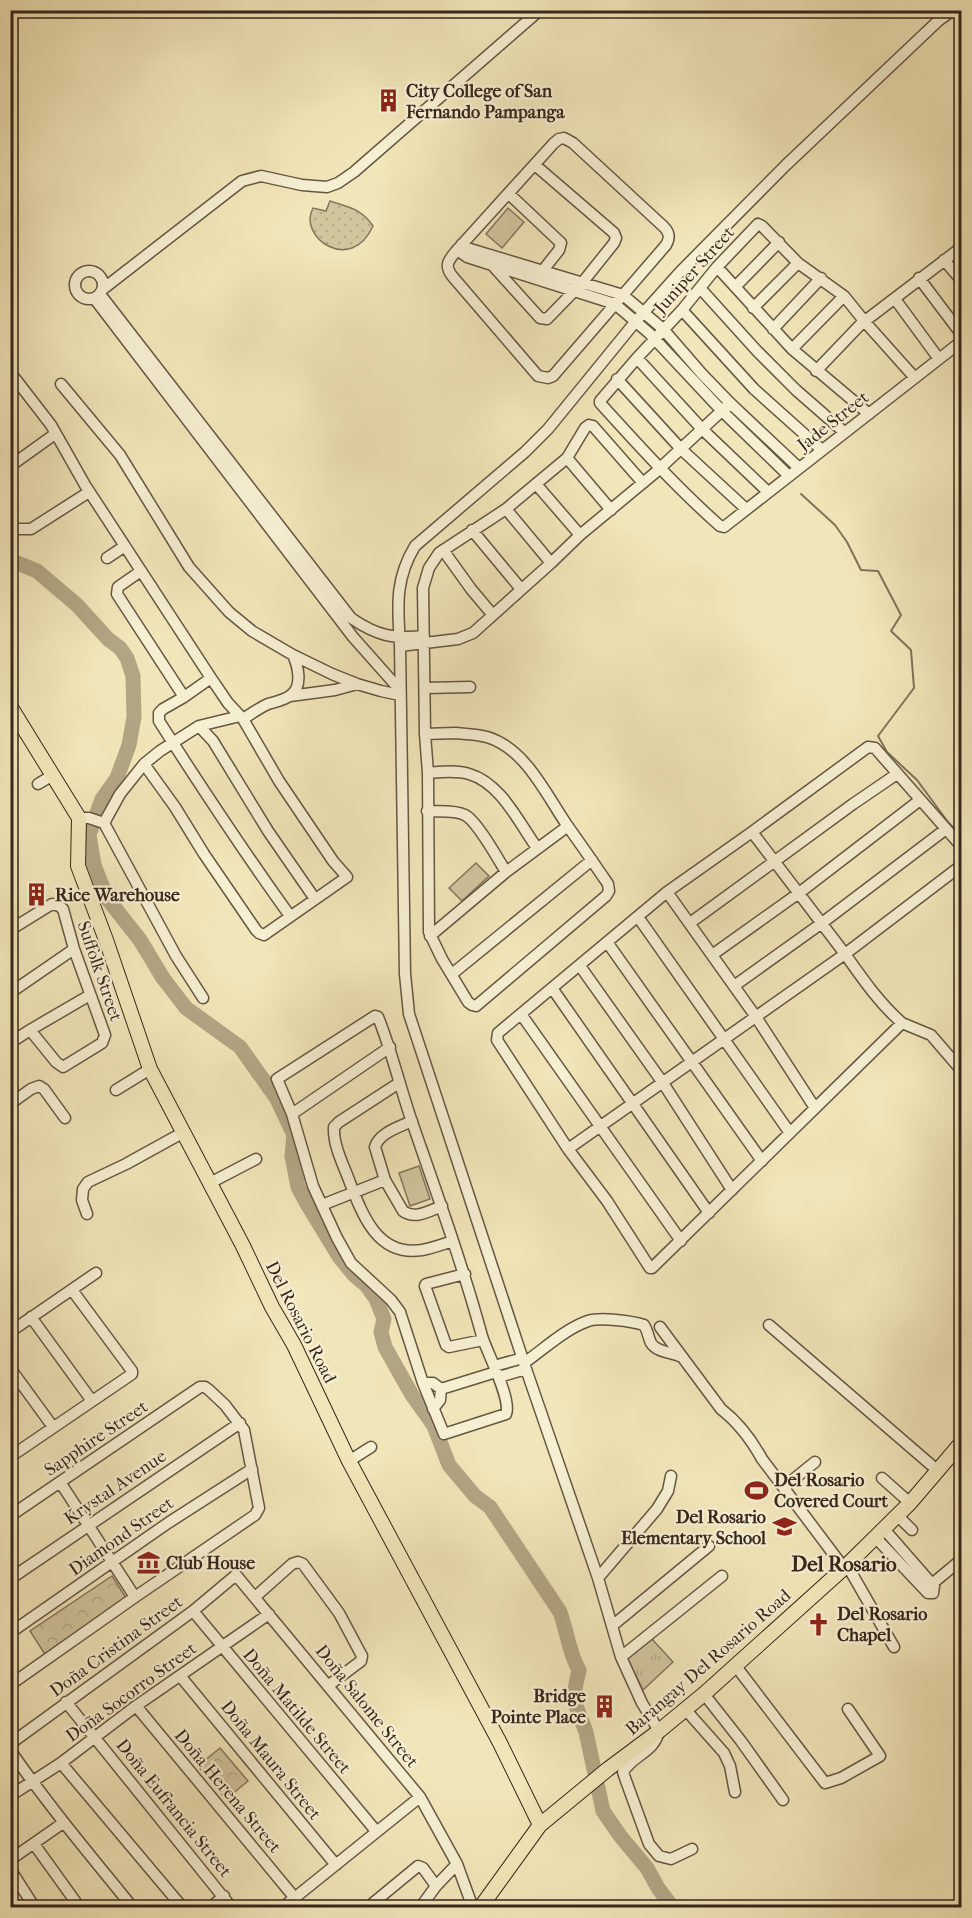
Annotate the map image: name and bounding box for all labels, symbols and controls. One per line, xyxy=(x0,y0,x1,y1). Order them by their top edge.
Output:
place label: City College of San Fernando Pampanga xyxy=(405,81,565,123)
building icon: City College of San Fernando Pampanga xyxy=(375,88,401,114)
street label: Juniper Street xyxy=(648,222,739,320)
street label: Jade Street xyxy=(792,387,874,457)
building icon: Rice Warehouse xyxy=(24,882,50,908)
place label: Rice Warehouse xyxy=(55,885,180,906)
street label: Suffolk Street xyxy=(73,918,127,1025)
street label: Del Rosario Road xyxy=(261,1258,340,1387)
street label: Sapphire Street xyxy=(41,1396,152,1481)
street label: Krystal Avenue xyxy=(60,1445,170,1529)
place label: Del Rosario Covered Court xyxy=(774,1470,889,1512)
sports icon: Del Rosario Covered Court xyxy=(743,1477,769,1503)
street label: Diamond Street xyxy=(65,1492,178,1580)
place label: Del Rosario Elementary School xyxy=(621,1507,767,1549)
school or university icon: Del Rosario Elementary School xyxy=(771,1514,797,1540)
museum icon: Club House xyxy=(135,1550,161,1576)
district label: Del Rosario xyxy=(791,1552,897,1576)
place label: Club House xyxy=(166,1553,255,1574)
street label: Barangay Del Rosario Road xyxy=(622,1585,795,1740)
street label: Doña Cristina Street xyxy=(46,1591,187,1702)
place label: Del Rosario Chapel xyxy=(837,1604,927,1646)
church icon: Del Rosario Chapel xyxy=(806,1611,832,1637)
street label: Doña Socorro Street xyxy=(62,1638,201,1747)
street label: Doña Salome Street xyxy=(311,1641,423,1772)
street label: Doña Matilde Street xyxy=(238,1644,355,1779)
place label: Bridge Pointe Place xyxy=(491,1686,586,1728)
building icon: Bridge Pointe Place xyxy=(591,1693,617,1719)
street label: Doña Maura Street xyxy=(216,1696,326,1825)
street label: Doña Herena Street xyxy=(170,1725,286,1858)
street label: Doña Eufrancia Street xyxy=(111,1735,236,1882)

